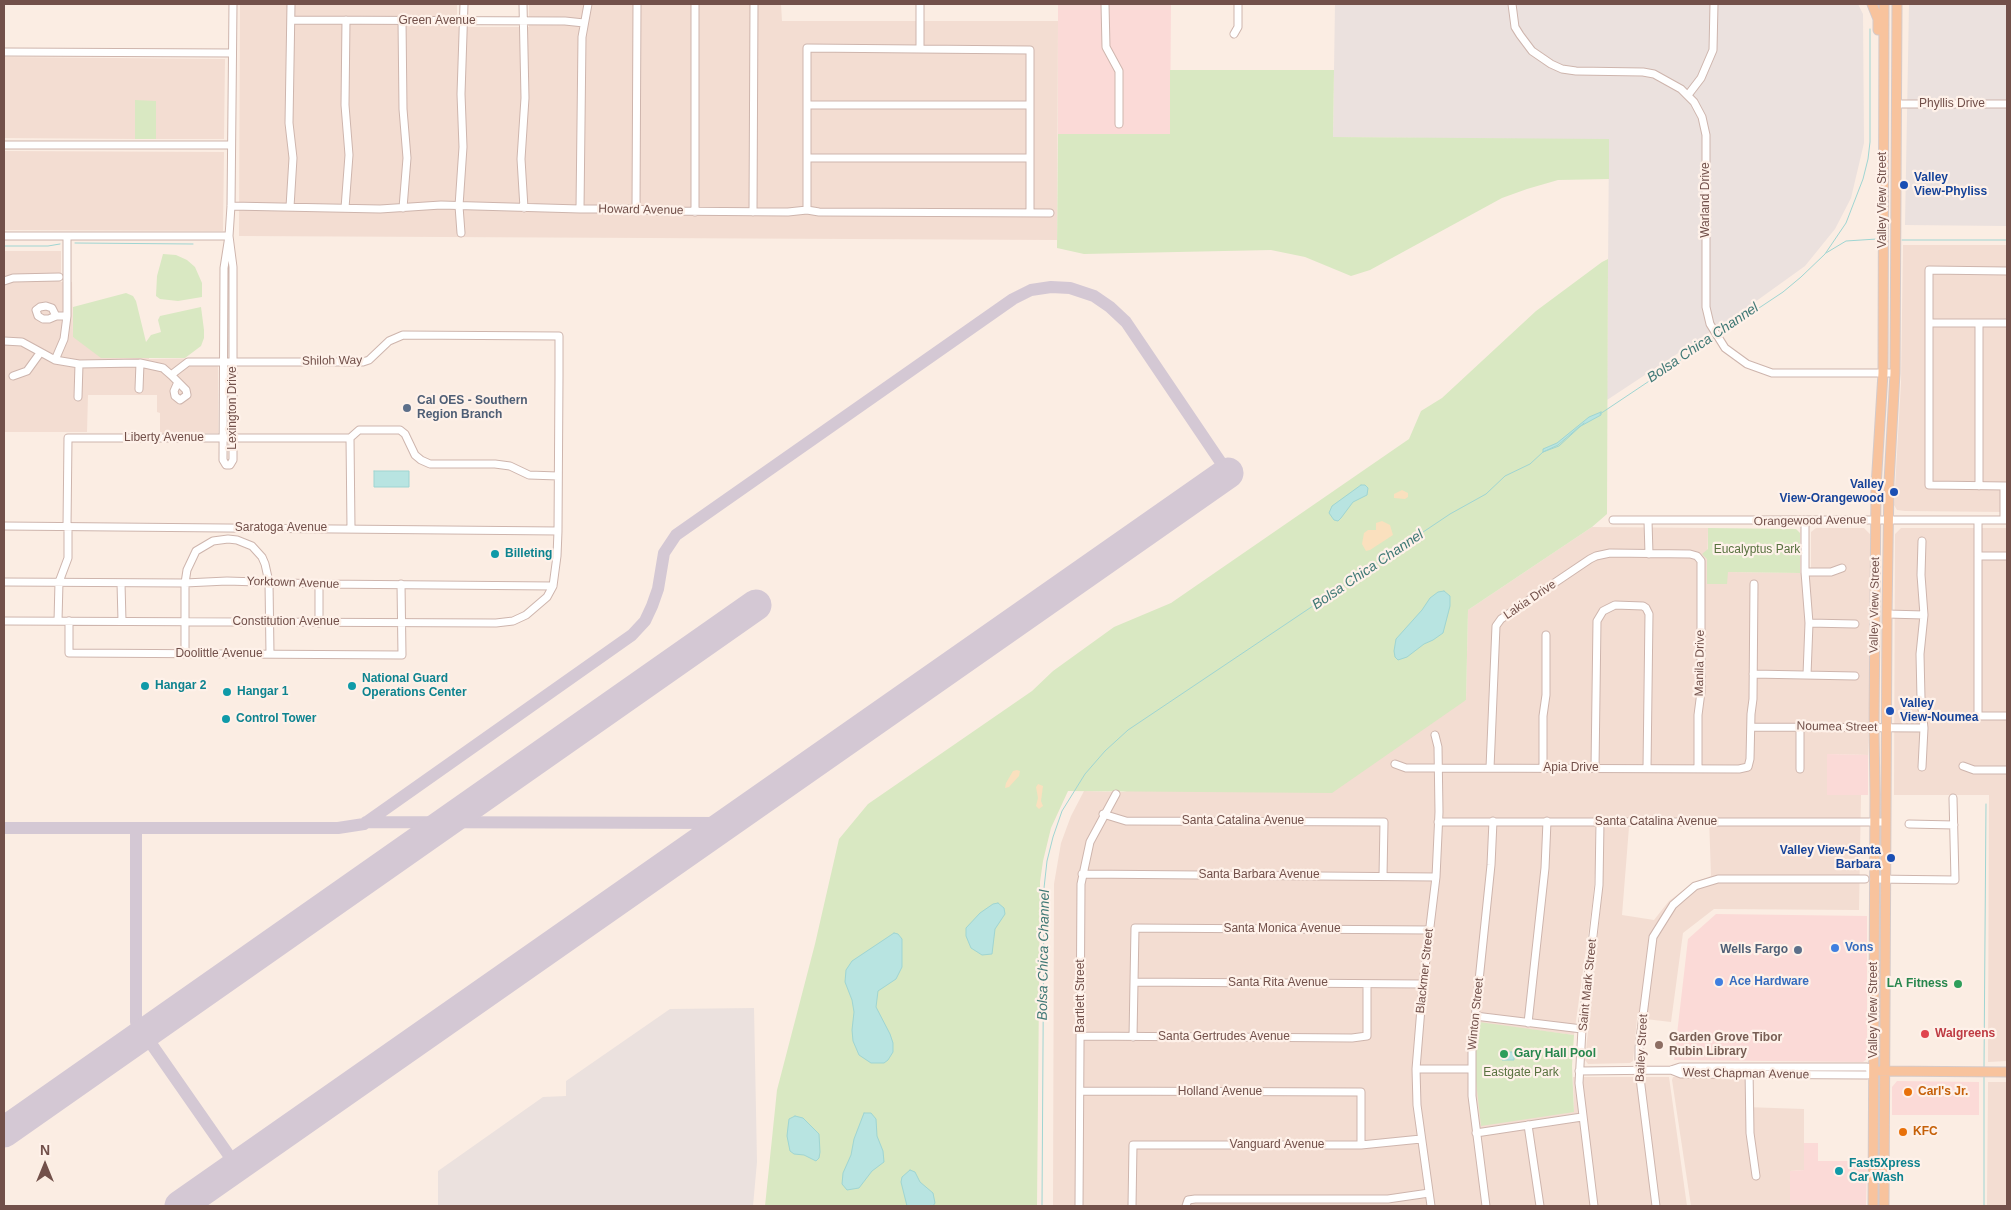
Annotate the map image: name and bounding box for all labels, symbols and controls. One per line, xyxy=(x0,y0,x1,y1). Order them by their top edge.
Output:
street label: Green Avenue xyxy=(398,14,476,28)
street label: Phyllis Drive xyxy=(1919,97,1985,111)
street label: Valley View Street xyxy=(1876,152,1890,248)
street label: Warland Drive xyxy=(1699,162,1713,238)
place label: Valley View-Phyliss xyxy=(1914,171,1987,199)
marker: Valley View-Phyliss xyxy=(1898,179,1910,191)
street label: Howard Avenue xyxy=(598,202,684,218)
water label: Bolsa Chica Channel xyxy=(1644,299,1762,387)
street label: Shiloh Way xyxy=(302,353,362,369)
street label: Lexington Drive xyxy=(226,366,240,450)
place label: Cal OES - Southern Region Branch xyxy=(417,394,528,422)
marker: Cal OES - Southern Region Branch xyxy=(401,402,413,414)
street label: Liberty Avenue xyxy=(124,431,204,445)
place label: Valley View-Orangewood xyxy=(1780,478,1884,506)
marker: Valley View-Orangewood xyxy=(1888,486,1900,498)
street label: Orangewood Avenue xyxy=(1754,513,1866,529)
street label: Saratoga Avenue xyxy=(235,521,327,535)
water label: Bolsa Chica Channel xyxy=(1309,526,1427,614)
park label: Eucalyptus Park xyxy=(1714,543,1800,557)
place label: Billeting xyxy=(505,547,552,561)
marker: Billeting xyxy=(489,548,501,560)
street label: Valley View Street xyxy=(1867,557,1883,653)
street label: Yorktown Avenue xyxy=(246,574,340,592)
street label: Lakia Drive xyxy=(1501,577,1559,623)
street label: Constitution Avenue xyxy=(232,615,340,629)
street label: Manila Drive xyxy=(1692,630,1708,696)
street label: Doolittle Avenue xyxy=(175,647,263,661)
place label: National Guard Operations Center xyxy=(362,672,467,700)
place label: Hangar 2 xyxy=(155,679,206,693)
marker: Hangar 2 xyxy=(139,680,151,692)
marker: National Guard Operations Center xyxy=(346,680,358,692)
place label: Hangar 1 xyxy=(237,685,288,699)
marker: Hangar 1 xyxy=(221,686,233,698)
place label: Valley View-Noumea xyxy=(1900,697,1978,725)
marker: Valley View-Noumea xyxy=(1884,705,1896,717)
place label: Control Tower xyxy=(236,712,316,726)
marker: Control Tower xyxy=(220,713,232,725)
street label: Noumea Street xyxy=(1797,719,1877,735)
street label: Apia Drive xyxy=(1543,761,1599,775)
street label: Santa Catalina Avenue xyxy=(1182,814,1304,828)
street label: Santa Catalina Avenue xyxy=(1595,815,1717,829)
place label: Valley View-Santa Barbara xyxy=(1780,844,1881,872)
marker: Valley View-Santa Barbara xyxy=(1885,852,1897,864)
street label: Santa Barbara Avenue xyxy=(1198,868,1320,882)
water label: Bolsa Chica Channel xyxy=(1034,889,1054,1021)
street label: Santa Monica Avenue xyxy=(1223,922,1341,936)
street label: Blackmer Street xyxy=(1413,928,1437,1014)
street label: Saint Mark Street xyxy=(1576,938,1600,1032)
place label: Vons xyxy=(1845,941,1873,955)
marker: Vons xyxy=(1829,942,1841,954)
place label: Wells Fargo xyxy=(1720,943,1788,957)
marker: Wells Fargo xyxy=(1792,944,1804,956)
street label: Bartlett Street xyxy=(1074,959,1088,1033)
street label: Valley View Street xyxy=(1867,962,1881,1058)
place label: Ace Hardware xyxy=(1729,975,1809,989)
street label: Santa Rita Avenue xyxy=(1228,976,1328,990)
marker: Ace Hardware xyxy=(1713,976,1725,988)
street label: Winton Street xyxy=(1465,977,1487,1051)
place label: LA Fitness xyxy=(1887,977,1948,991)
marker: LA Fitness xyxy=(1952,978,1964,990)
street label: Bailey Street xyxy=(1633,1014,1651,1082)
place label: Walgreens xyxy=(1935,1027,1995,1041)
marker: Walgreens xyxy=(1919,1028,1931,1040)
street label: Santa Gertrudes Avenue xyxy=(1158,1030,1290,1044)
place label: Garden Grove Tibor Rubin Library xyxy=(1669,1031,1782,1059)
marker: Garden Grove Tibor Rubin Library xyxy=(1653,1039,1665,1051)
place label: Gary Hall Pool xyxy=(1514,1047,1596,1061)
marker: Gary Hall Pool xyxy=(1498,1048,1510,1060)
park label: Eastgate Park xyxy=(1483,1066,1559,1080)
street label: West Chapman Avenue xyxy=(1683,1066,1809,1082)
street label: Holland Avenue xyxy=(1178,1085,1262,1099)
place label: Carl's Jr. xyxy=(1918,1085,1968,1099)
marker: Carl's Jr. xyxy=(1902,1086,1914,1098)
place label: KFC xyxy=(1913,1125,1938,1139)
marker: KFC xyxy=(1897,1126,1909,1138)
street label: Vanguard Avenue xyxy=(1230,1138,1324,1152)
north arrow xyxy=(20,1140,70,1190)
text: N xyxy=(40,1142,50,1158)
place label: Fast5Xpress Car Wash xyxy=(1849,1157,1920,1185)
marker: Fast5Xpress Car Wash xyxy=(1833,1165,1845,1177)

